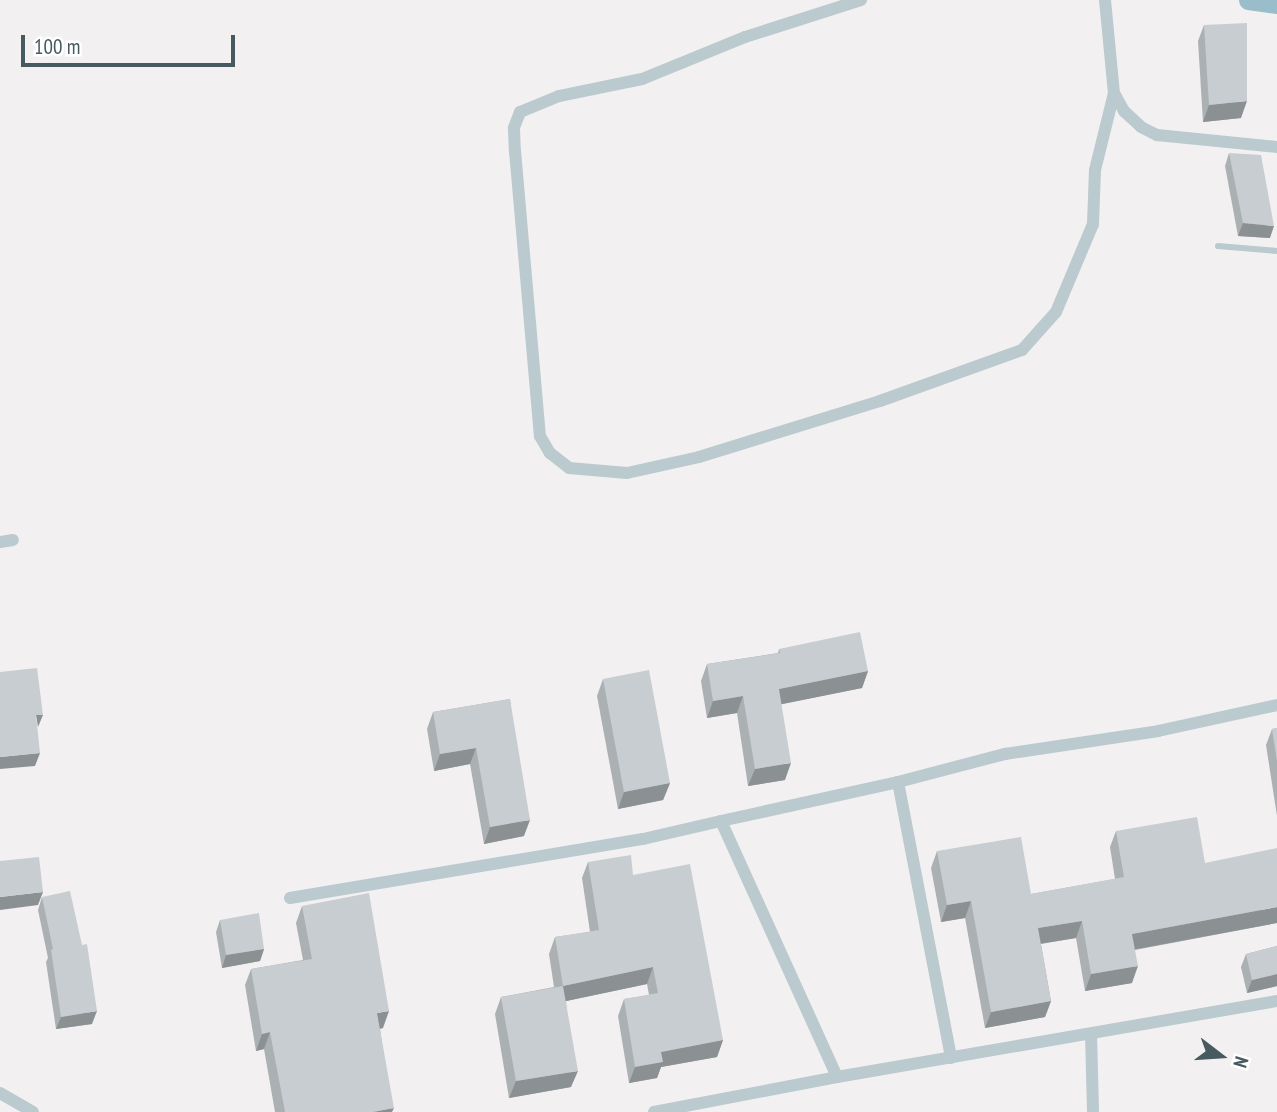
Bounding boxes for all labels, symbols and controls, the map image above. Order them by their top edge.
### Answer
scale bar [24,21,238,65]
text: 100 m [34,33,80,60]
north arrow [1186,1021,1256,1091]
text: N [1228,1054,1254,1071]

